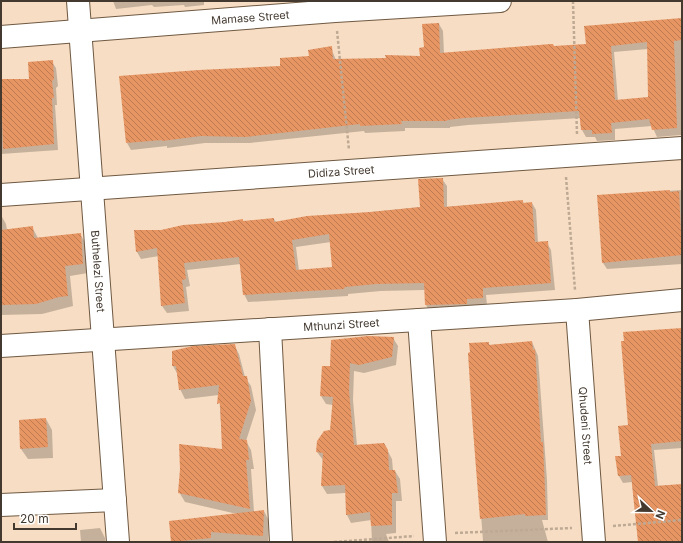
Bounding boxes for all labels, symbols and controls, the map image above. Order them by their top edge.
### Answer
street label: Mamase Street [211,8,290,28]
street label: Didiza Street [308,162,375,181]
street label: Buthelezi Street [88,230,108,313]
street label: Mthunzi Street [303,315,380,334]
street label: Qhudeni Street [576,386,595,465]
north arrow [631,491,671,531]
scale bar [14,505,76,531]
text: N [652,508,668,521]
text: 20 m [20,511,49,526]

